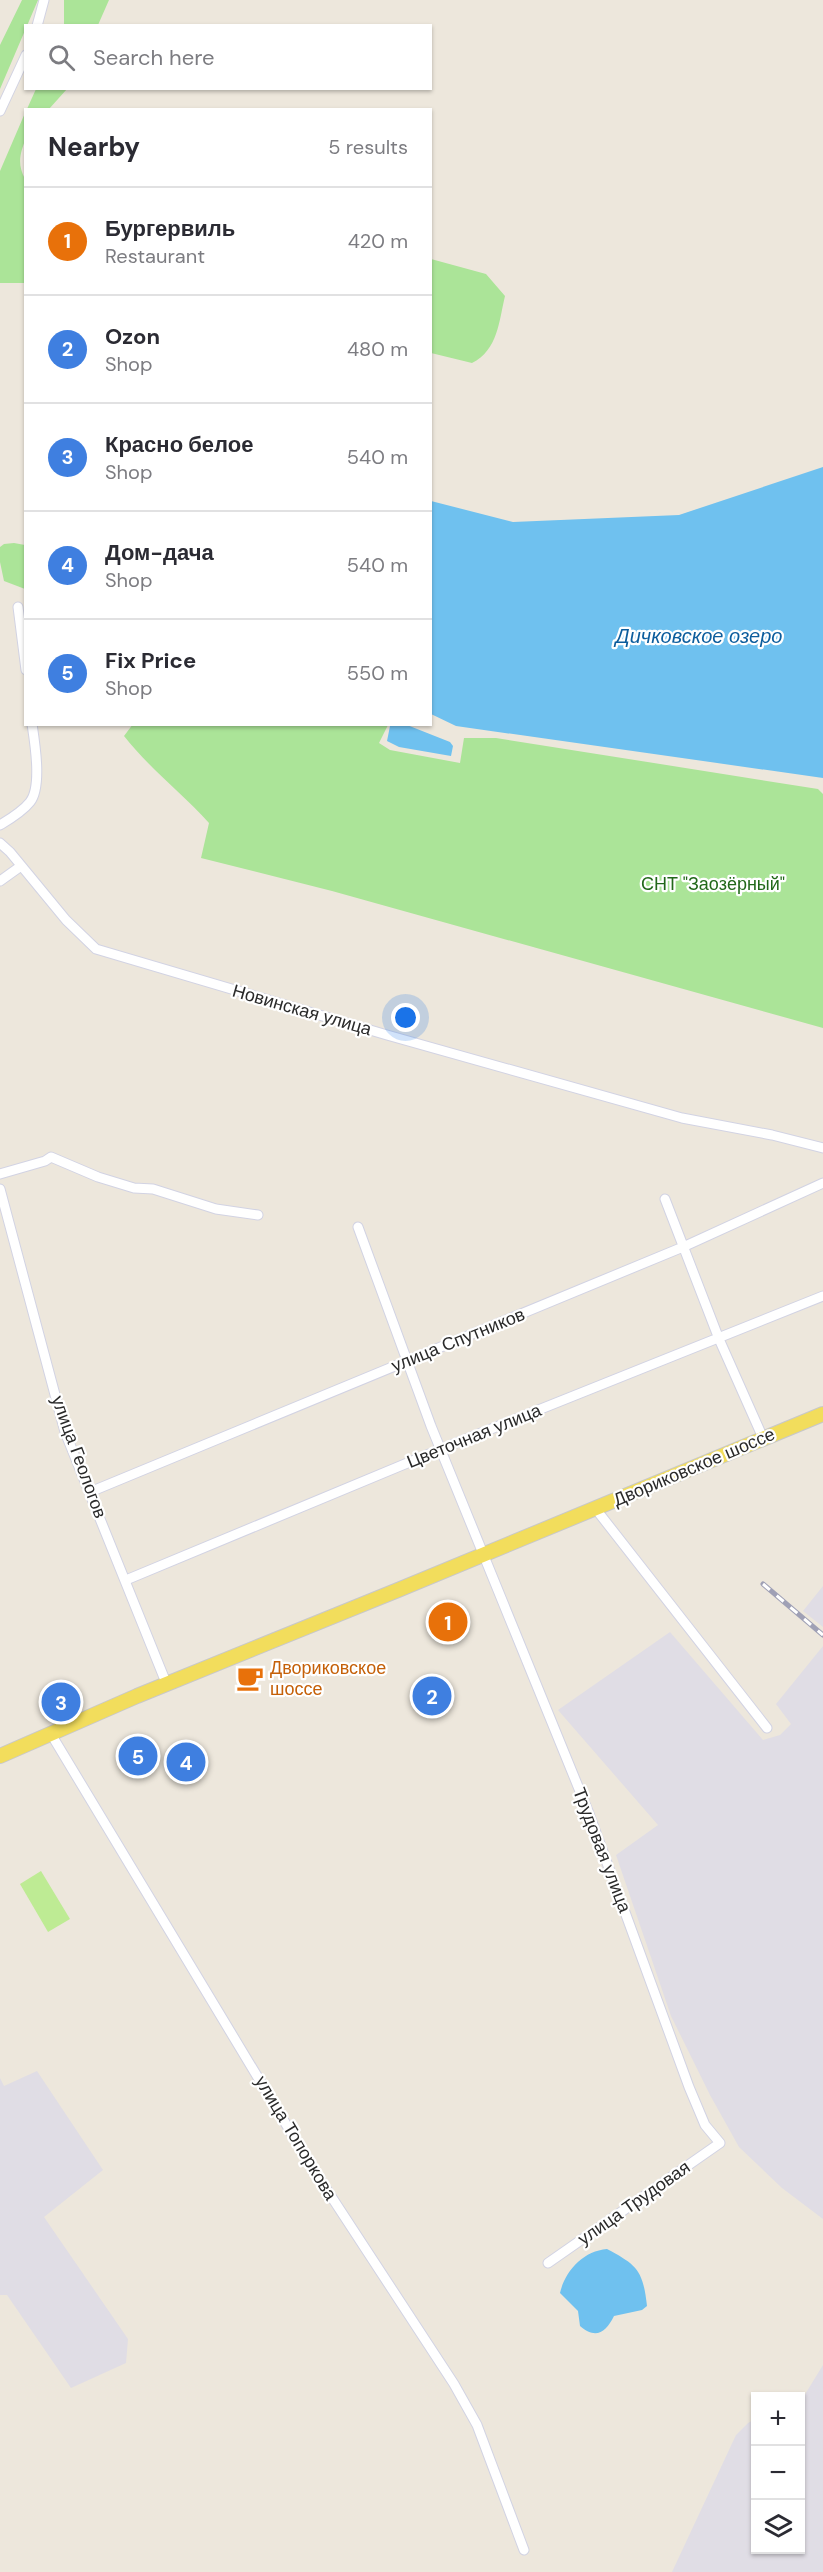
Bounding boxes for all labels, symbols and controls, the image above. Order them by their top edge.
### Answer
search box [24,24,432,90]
icon: search [45,41,78,74]
text: Search here [93,43,214,72]
text: Nearby [48,130,140,164]
text: 5 results [328,134,408,160]
text: Бургервиль [105,214,235,243]
text: 1 [64,228,71,254]
text: 420 m [348,228,408,254]
text: Restaurant [105,243,205,269]
text: Ozon [105,322,160,351]
text: 2 [62,336,73,362]
text: 480 m [347,336,408,362]
text: Shop [105,351,152,377]
text: Красно белое [105,430,253,459]
text: 3 [61,444,74,470]
text: 540 m [347,444,408,470]
text: Shop [105,459,152,485]
text: Дом-дача [105,538,214,567]
text: 4 [61,552,74,578]
text: 540 m [347,552,408,578]
text: Shop [105,567,152,593]
water label: Дичковское озеро [614,623,782,649]
text: Fix Price [105,646,196,675]
text: 5 [61,660,74,686]
text: 550 m [347,660,408,686]
text: Shop [105,675,152,701]
park label: СНТ "Заозёрный" [641,872,785,896]
street label: Новинская улица [230,979,375,1042]
your location [391,1003,420,1032]
street label: улица Спутников [388,1302,528,1378]
street label: улица Геологов [46,1392,112,1522]
street label: Цветочная улица [403,1398,546,1474]
street label: Двориковское шоссе [609,1422,779,1512]
pin: 1 [428,1600,468,1644]
place label: Двориковское шоссе [270,1656,386,1701]
cafe icon: Двориковское шоссе [235,1663,265,1693]
pin: 2 [412,1674,452,1718]
pin: 3 [42,1680,80,1724]
pin: 5 [118,1734,158,1778]
pin: 4 [166,1740,206,1784]
street label: Трудовая улица [567,1784,637,1917]
street label: улица Топоркова [249,2071,343,2205]
street label: улица Трудовая [573,2155,695,2251]
map controls [751,2392,805,2554]
button: + [751,2392,805,2446]
button: − [751,2446,805,2500]
button: layers [751,2500,805,2554]

